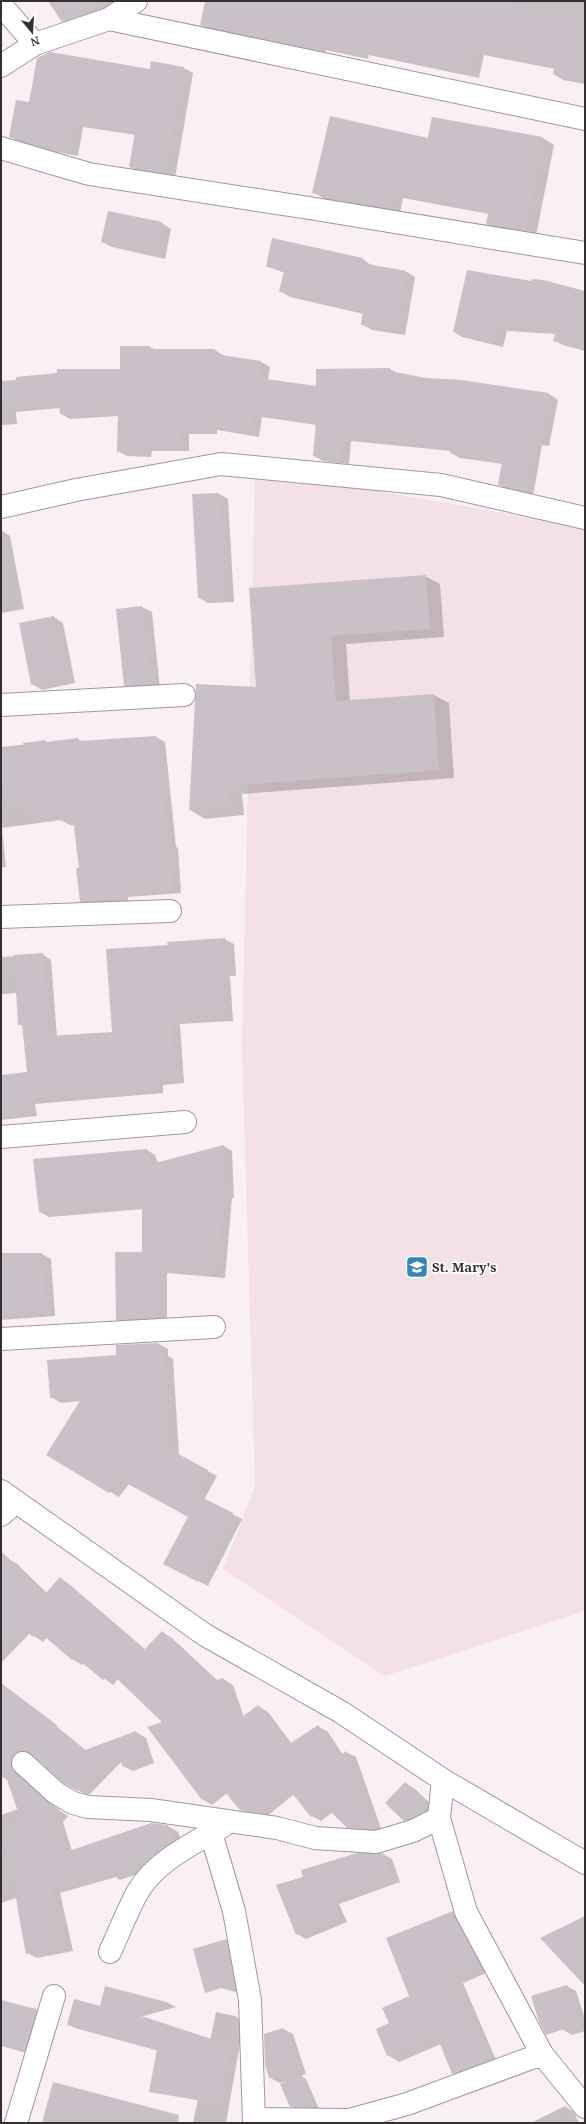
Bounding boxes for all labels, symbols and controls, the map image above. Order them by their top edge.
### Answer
north arrow [12,12,52,52]
text: N [28,34,42,51]
school or university icon: St. Mary's [404,1254,430,1280]
place label: St. Mary's [432,1258,497,1276]

